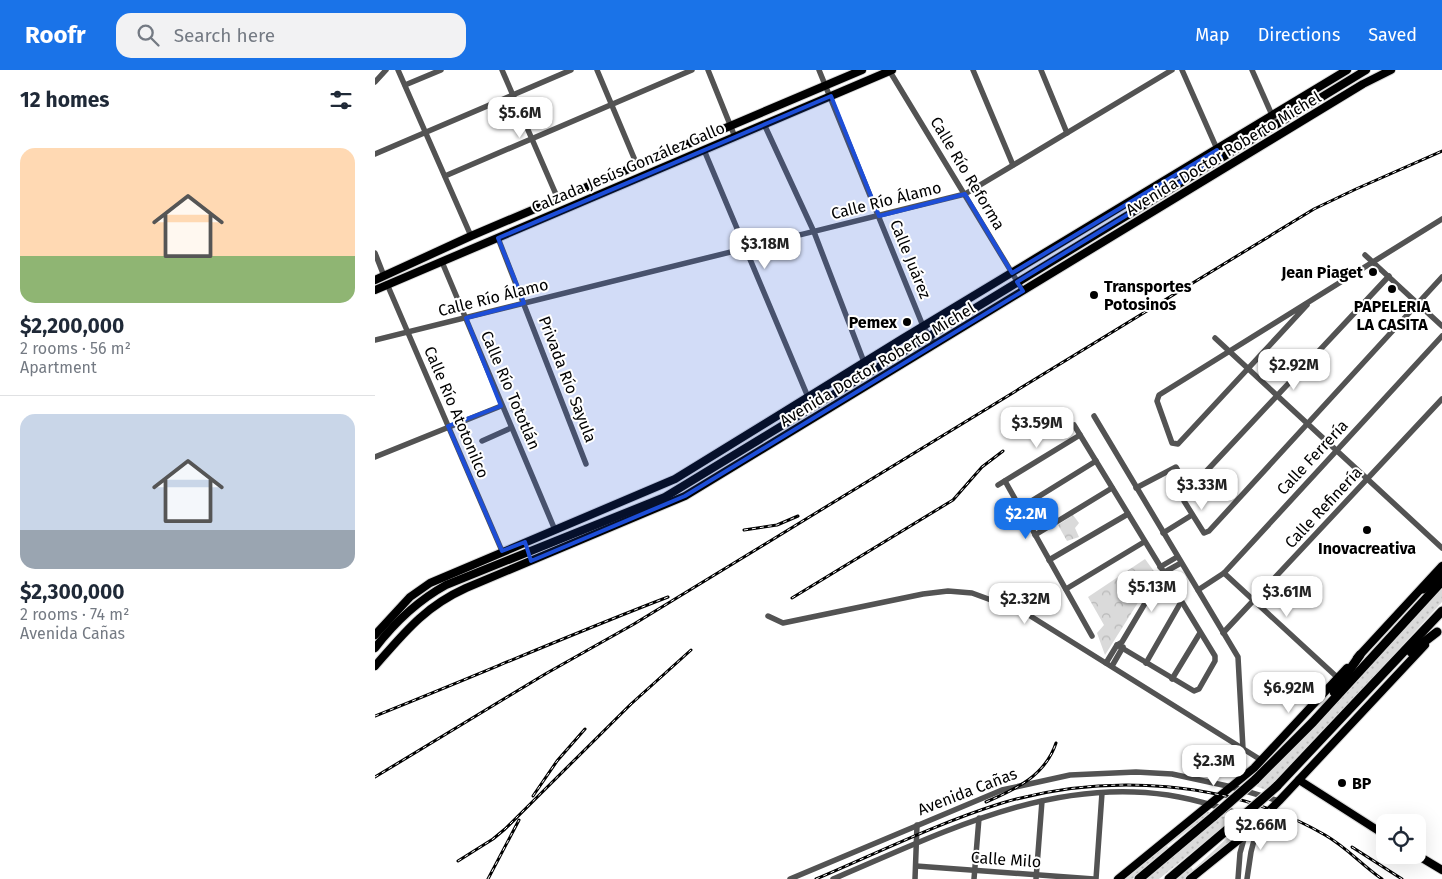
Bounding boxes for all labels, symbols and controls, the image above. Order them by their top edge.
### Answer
search box [116,13,466,58]
text: Roofr [25,21,86,49]
icon: search [134,21,162,49]
text: Search here [174,24,275,47]
text: Map [1195,24,1230,46]
text: Directions [1258,24,1340,46]
text: Saved [1368,24,1417,46]
icon: filters [327,86,355,114]
text: 12 homes [20,87,109,113]
street label: Avenida Doctor Roberto Michel [1122,87,1325,219]
pin: $5.6M [485,97,555,139]
text: $5.6M [499,103,541,122]
street label: Calle Río Reforma [926,113,1009,233]
street label: Calzada Jesús González Gallo [529,118,728,217]
street label: Calle Río Álamo [829,177,943,223]
icon: home [143,181,233,271]
street label: Calle Juárez [886,217,935,302]
pin: $3.18M [724,228,806,270]
text: $3.18M [741,234,789,253]
place label: Jean Piaget [1280,263,1364,282]
marker: Jean Piaget [1367,266,1379,278]
street label: Calle Río Álamo [436,274,550,320]
place label: Transportes Potosinos [1104,277,1192,314]
marker: PAPELERIA LA CASITA [1386,283,1398,295]
marker: Transportes Potosinos [1088,289,1100,301]
place label: PAPELERIA LA CASITA [1354,297,1431,334]
street label: Avenida Doctor Roberto Michel [776,298,979,430]
text: $2,200,000 [20,313,124,339]
street label: Privada Río Sayula [535,313,600,445]
place label: Pemex [849,313,898,332]
marker: Pemex [901,316,913,328]
street label: Calle Río Tototlán [477,328,544,452]
text: 2 rooms · 56 m² [20,339,131,358]
street label: Calle Río Atotonilco [420,343,493,481]
pin: $2.92M [1253,348,1335,391]
text: $2.92M [1269,355,1319,374]
text: Apartment [20,358,97,377]
pin: $3.59M [996,406,1078,449]
text: $3.59M [1012,413,1062,432]
street label: Calle Ferrería [1273,416,1352,499]
icon: home [143,446,233,536]
street label: Calle Refinería [1281,463,1366,552]
pin: $3.33M [1161,468,1243,511]
text: $3.33M [1177,475,1227,494]
pin: $2.2M [991,498,1061,540]
text: $2.2M [1005,504,1047,523]
marker: Inovacreativa [1361,524,1373,536]
place label: Inovacreativa [1318,539,1416,558]
pin: $5.13M [1111,570,1193,613]
pin: $3.61M [1246,576,1328,618]
text: $5.13M [1128,577,1176,596]
text: $2,300,000 [20,579,125,605]
pin: $2.32M [984,582,1066,625]
text: $3.61M [1263,582,1311,601]
text: $2.32M [1000,589,1050,608]
text: 2 rooms · 74 m² [20,605,129,624]
text: Avenida Cañas [20,624,125,643]
pin: $6.92M [1248,672,1330,714]
text: $6.92M [1264,678,1314,697]
pin: $2.3M [1179,744,1249,787]
text: $2.3M [1193,751,1235,770]
street label: Avenida Cañas [915,764,1020,819]
place label: BP [1352,774,1372,793]
marker: BP [1336,777,1348,789]
pin: $2.66M [1220,808,1302,851]
map controls [1376,814,1426,864]
button: locate [1376,814,1426,864]
text: $2.66M [1235,815,1287,834]
street label: Calle Milo [970,848,1042,871]

